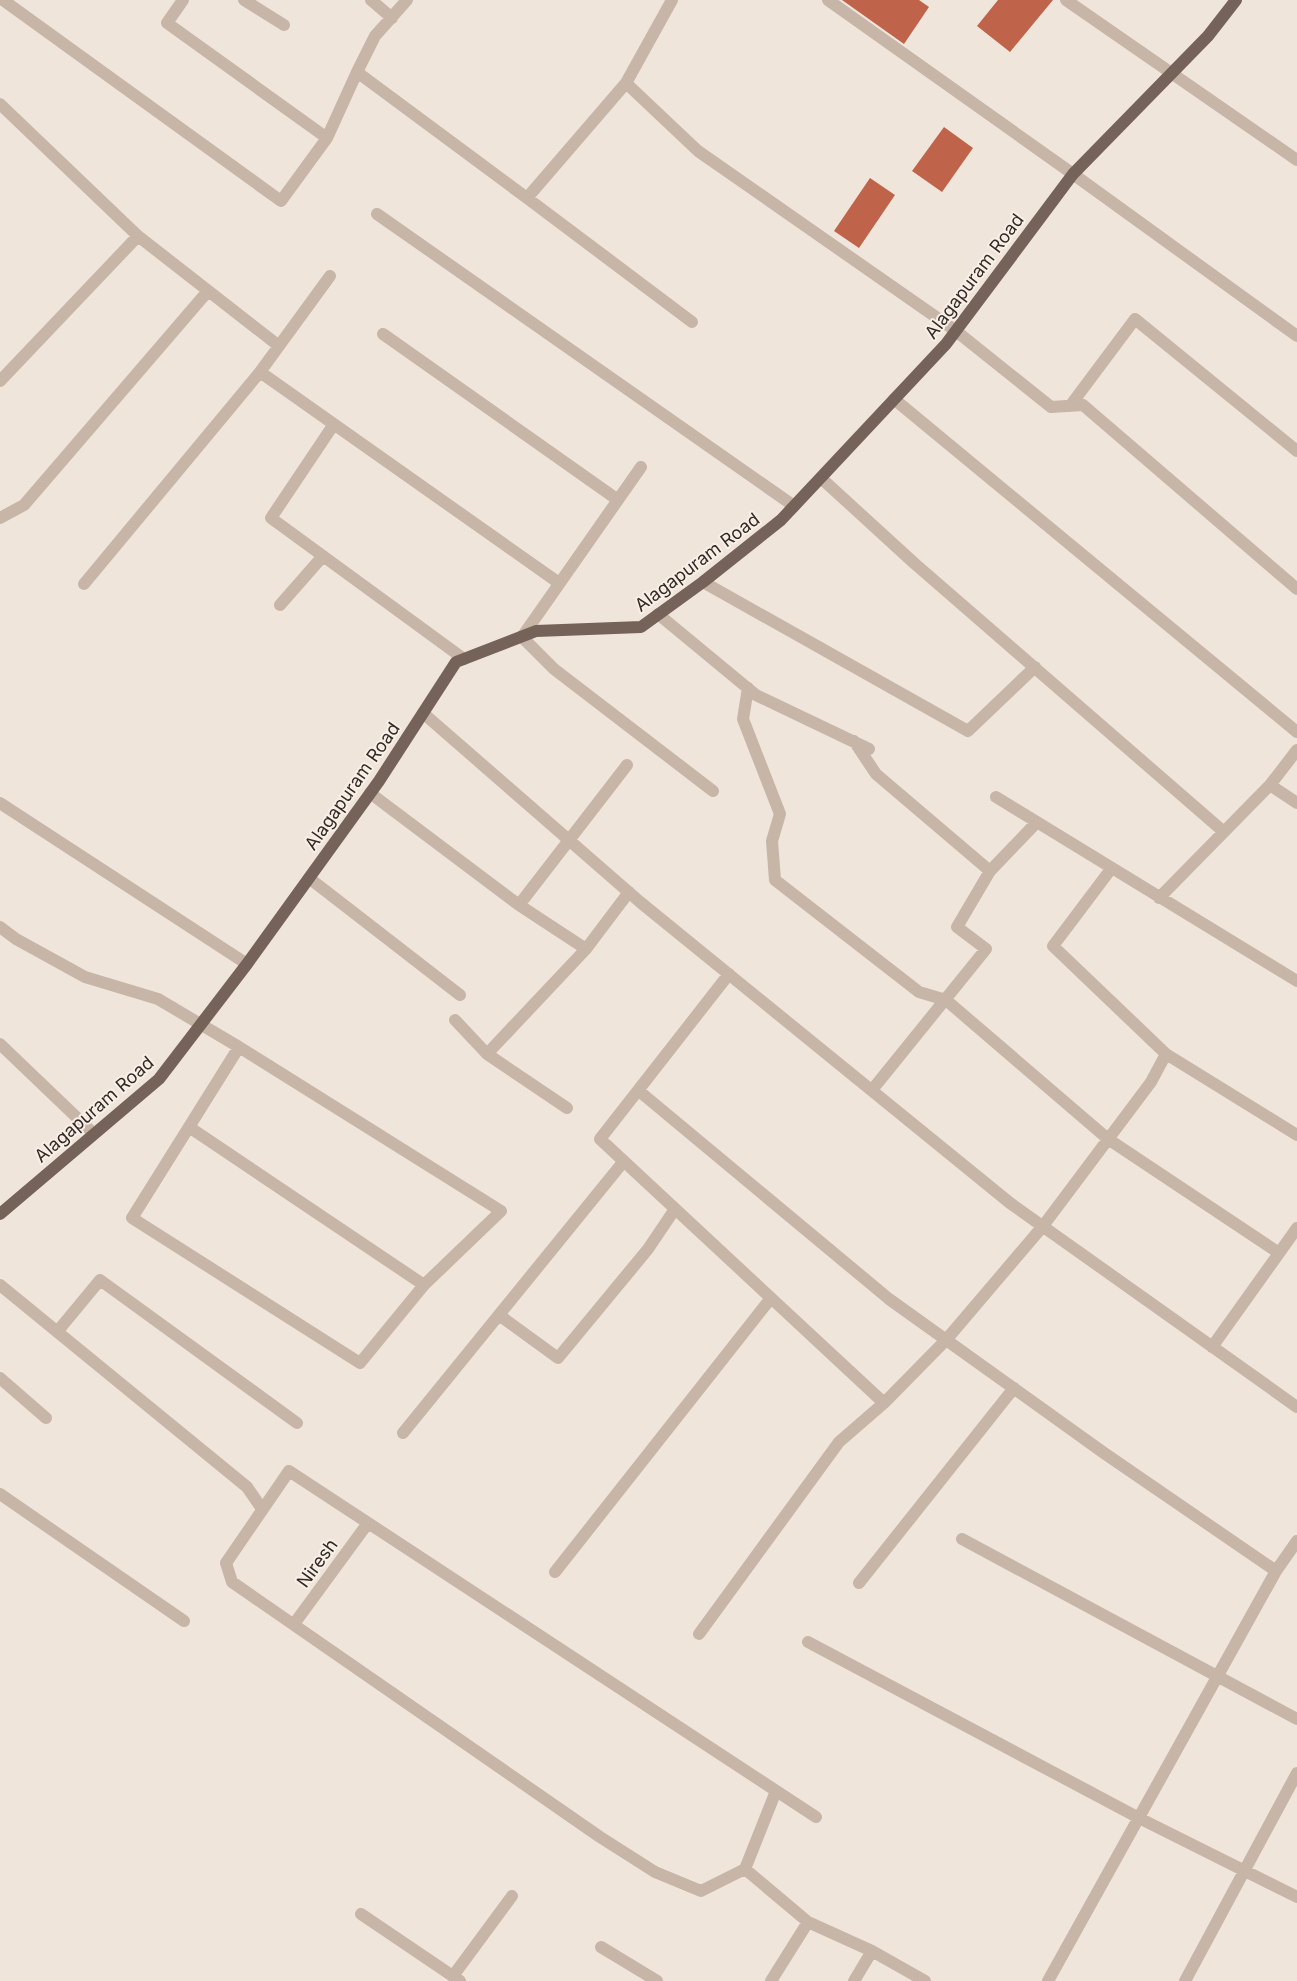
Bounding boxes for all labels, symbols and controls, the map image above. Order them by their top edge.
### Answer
street label: Alagapuram Road [920,209,1028,343]
street label: Alagapuram Road [630,508,764,616]
street label: Alagapuram Road [300,718,404,854]
street label: Alagapuram Road [30,1052,158,1166]
street label: Niresh [292,1535,342,1591]

